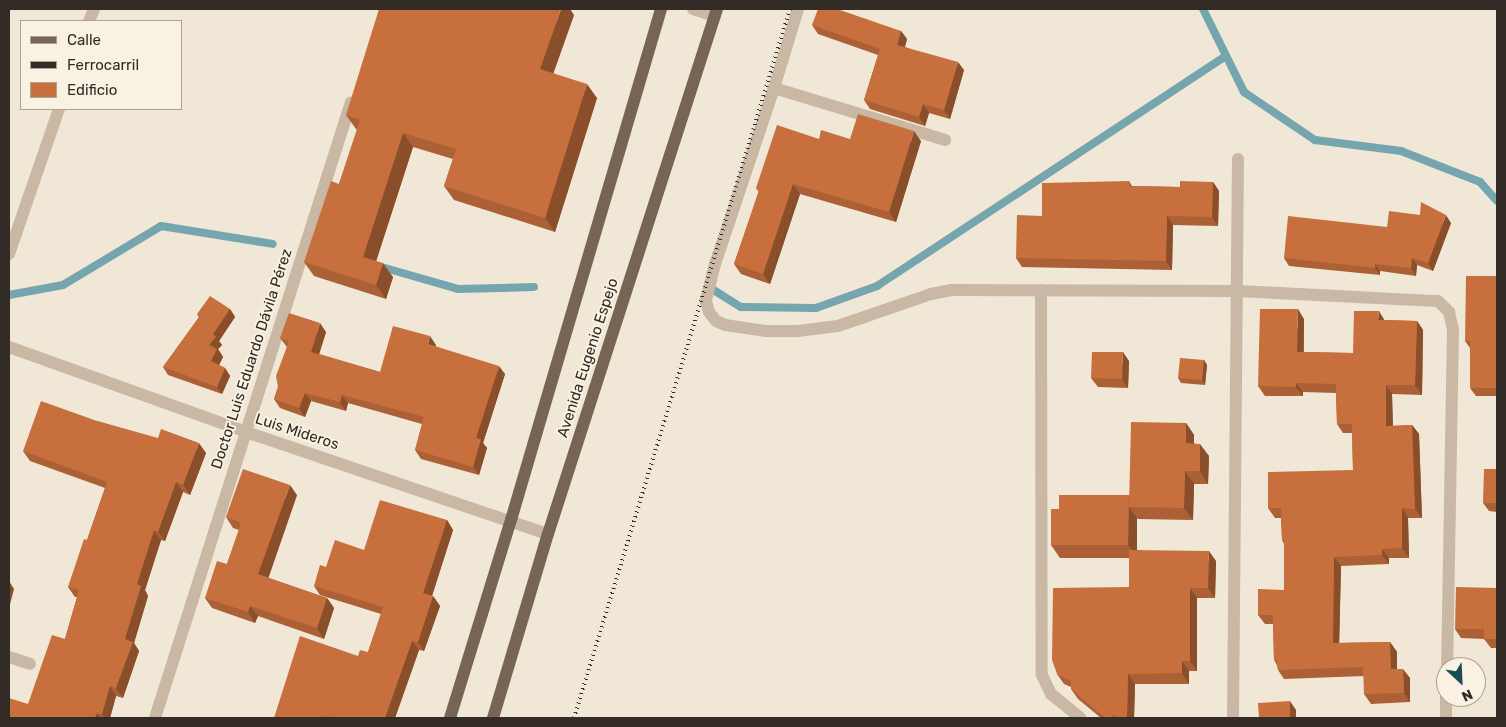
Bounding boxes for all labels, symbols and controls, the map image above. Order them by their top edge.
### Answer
legend [20,20,182,110]
text: Calle [67,31,101,49]
text: Ferrocarril [67,56,139,74]
text: Edificio [67,81,117,99]
street label: Doctor Luis Eduardo Dávila Pérez [208,246,296,472]
street label: Avenida Eugenio Espejo [554,276,622,440]
street label: Luis Mideros [253,410,341,454]
north arrow [1436,657,1486,707]
text: N [1459,685,1475,705]

